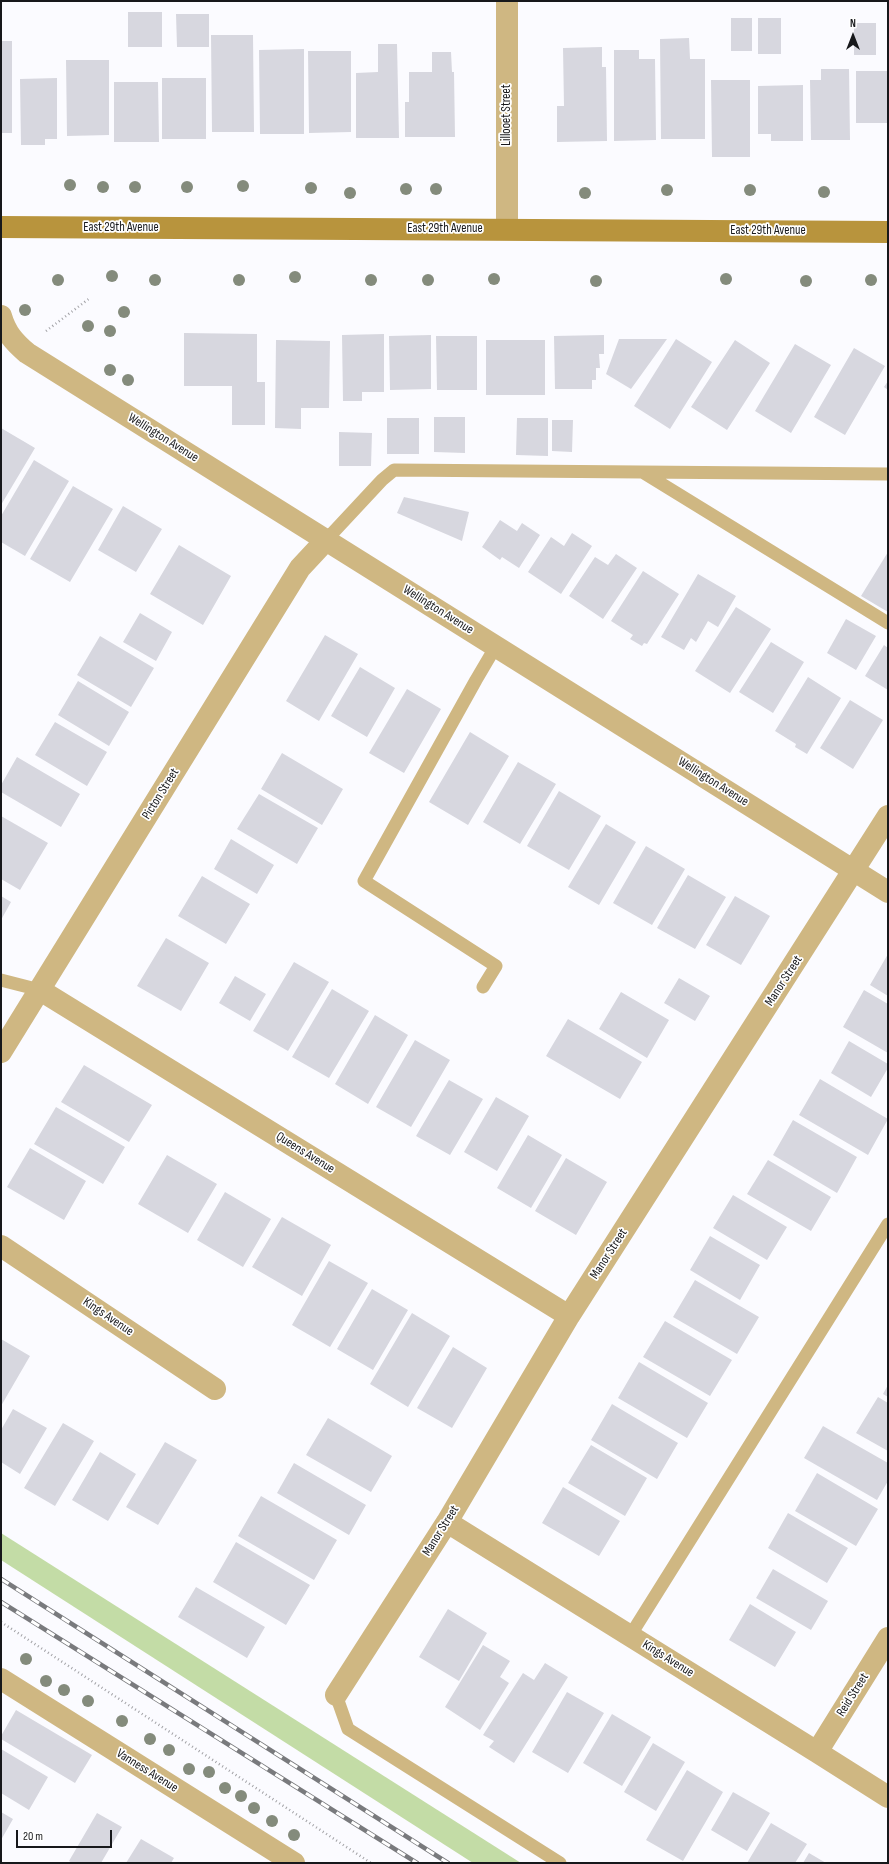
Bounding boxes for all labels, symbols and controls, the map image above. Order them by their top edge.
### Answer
north arrow [833,16,873,56]
text: N [850,17,856,30]
street label: Lillooet Street [499,84,515,146]
street label: East 29th Avenue [83,220,159,236]
street label: East 29th Avenue [407,221,483,237]
street label: East 29th Avenue [730,223,806,239]
street label: Wellington Avenue [125,410,201,466]
street label: Wellington Avenue [400,582,476,638]
street label: Wellington Avenue [675,754,751,810]
street label: Picton Street [139,766,183,822]
street label: Manor Street [762,953,806,1009]
street label: Queens Avenue [273,1129,337,1177]
street label: Manor Street [587,1226,631,1282]
street label: Kings Avenue [80,1294,136,1340]
street label: Manor Street [419,1503,463,1559]
street label: Kings Avenue [639,1637,697,1681]
street label: Reid Street [834,1670,872,1720]
street label: Vanness Avenue [113,1746,181,1796]
scale bar [18,1822,114,1848]
text: 20 m [23,1829,43,1844]

